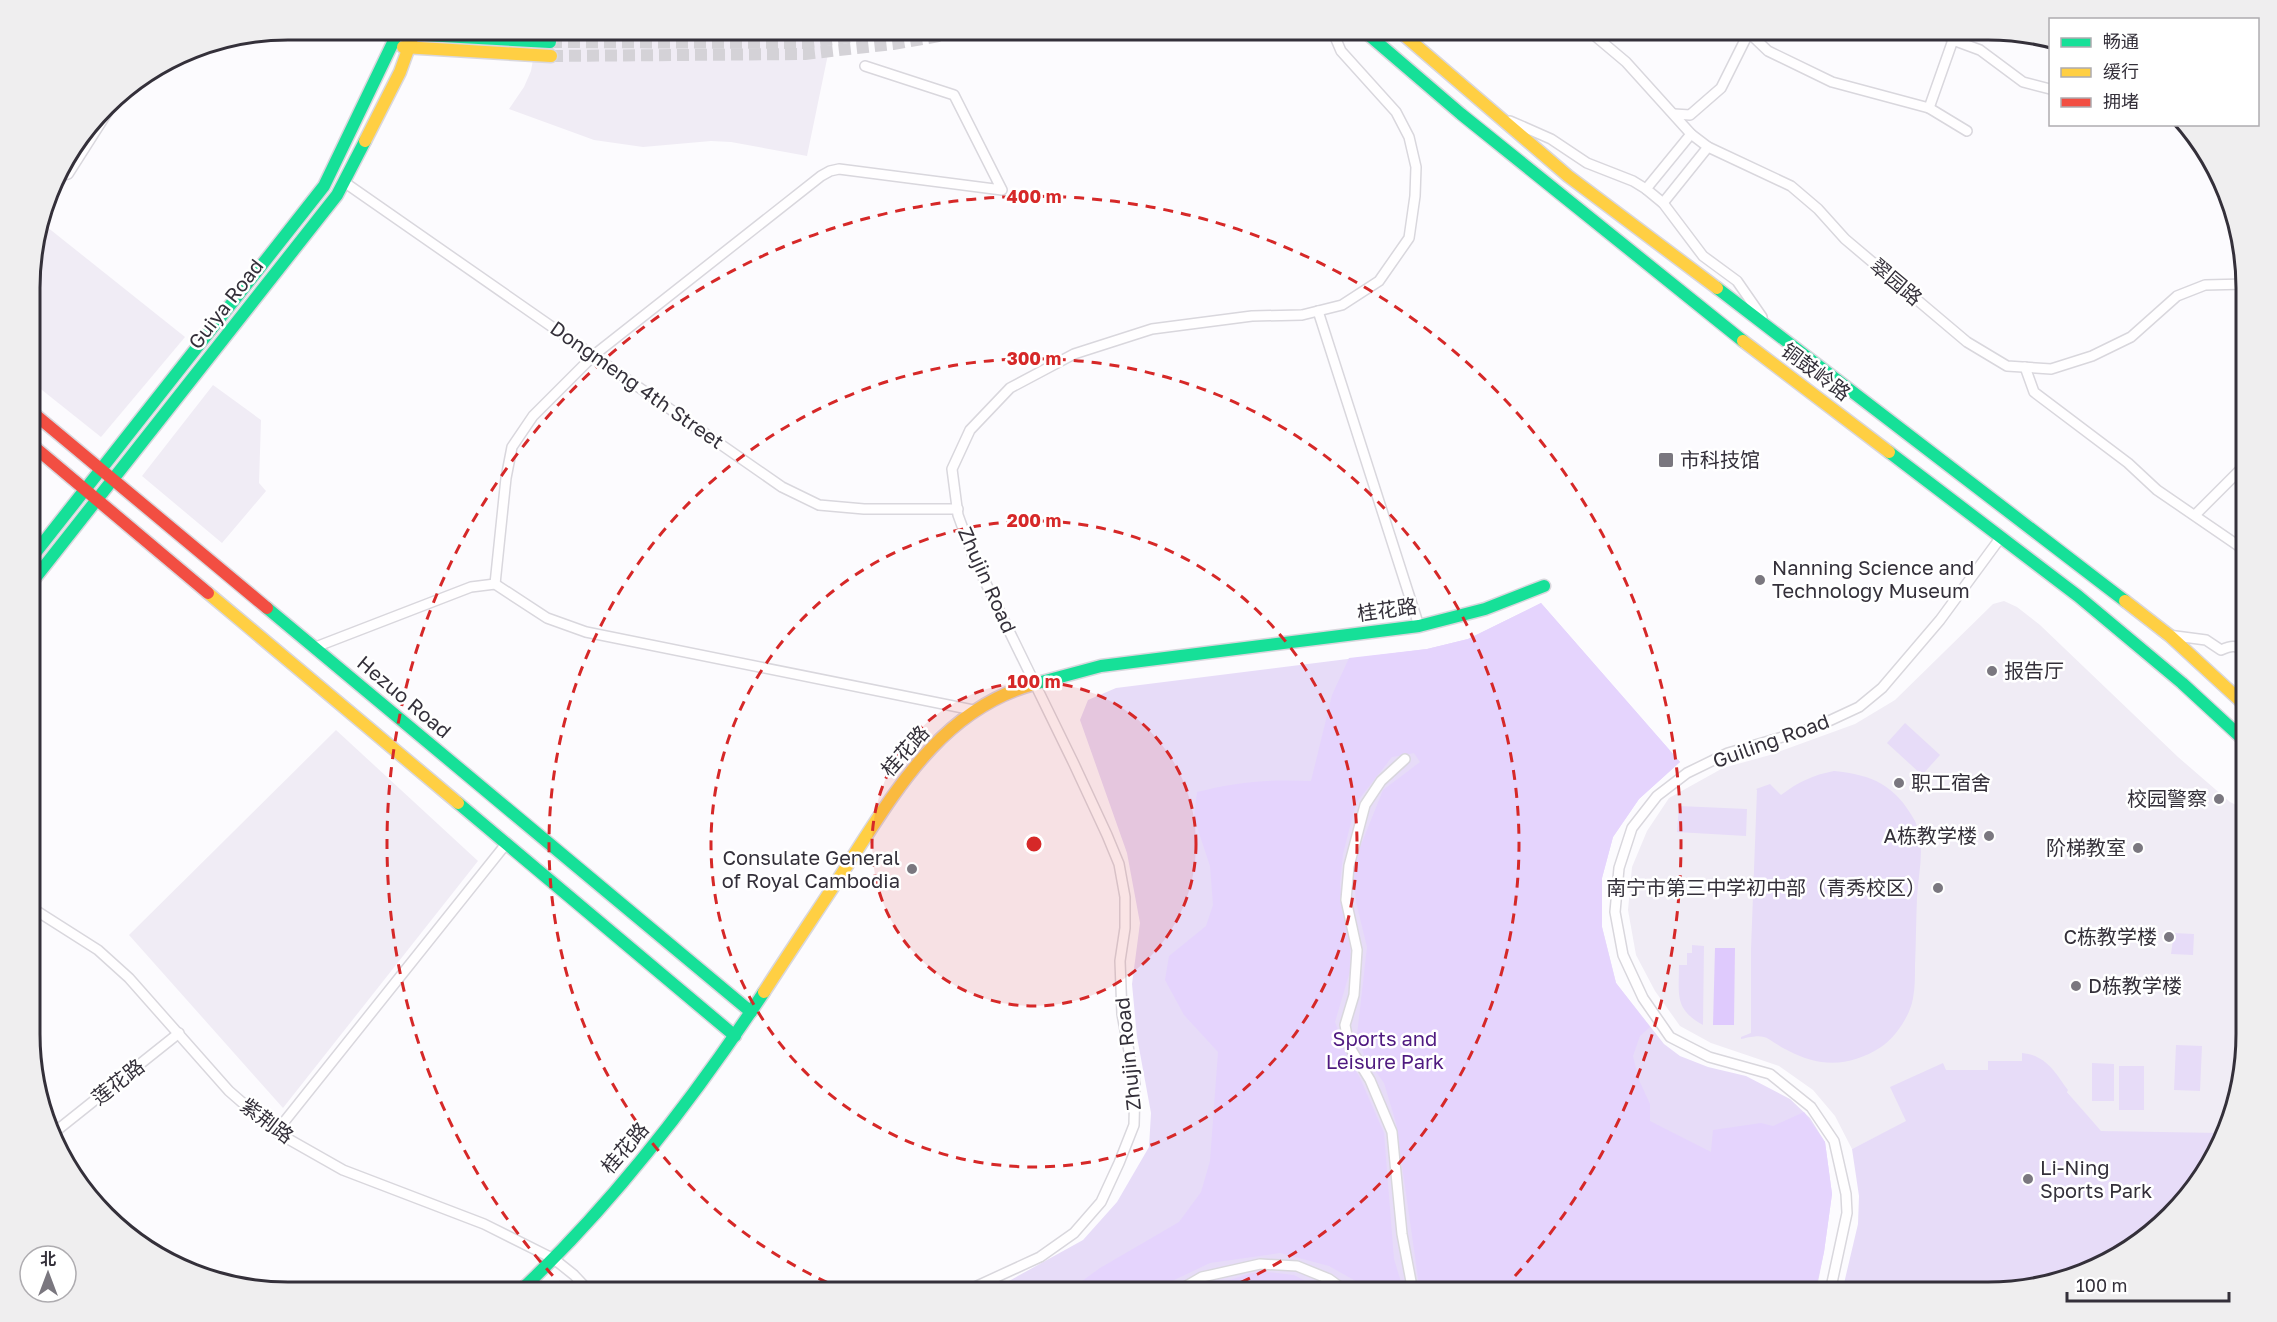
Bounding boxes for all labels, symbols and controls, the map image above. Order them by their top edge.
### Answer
legend [2049,18,2259,126]
text: 畅通 [2103,30,2139,52]
text: 缓行 [2103,60,2139,82]
text: 拥堵 [2103,90,2139,112]
text: 400 m [1007,185,1061,207]
street label: 翠园路 [1866,253,1927,310]
street label: Guiya Road [183,254,268,353]
street label: Dongmeng 4th Street [546,315,729,453]
street label: 铜鼓岭路 [1777,338,1856,405]
text: 300 m [1007,347,1061,369]
place label: 市科技馆 [1680,447,1760,471]
marker: 市科技馆 [1657,451,1675,469]
text: 200 m [1007,509,1061,531]
street label: Zhujin Road [954,523,1022,636]
place label: Nanning Science and Technology Museum [1772,555,1974,602]
marker: Nanning Science and Technology Museum [1753,573,1767,587]
street label: 桂花路 [1355,593,1418,625]
street label: Hezuo Road [353,650,456,742]
place label: 报告厅 [2004,658,2064,682]
marker: 报告厅 [1985,664,1999,678]
text: 100 m [1008,670,1060,692]
street label: Guiling Road [1709,708,1832,772]
street label: 桂花路 [875,720,933,781]
place label: 职工宿舍 [1911,770,1991,794]
marker: 职工宿舍 [1892,776,1906,790]
place label: 校园警察 [2127,786,2207,810]
marker: 校园警察 [2212,792,2226,806]
place label: A栋教学楼 [1884,823,1977,847]
marker: A栋教学楼 [1982,829,1996,843]
centre of rings [1024,834,1044,854]
place label: 阶梯教室 [2046,835,2126,859]
marker: 阶梯教室 [2131,841,2145,855]
place label: Consulate General of Royal Cambodia [722,845,900,892]
marker: Consulate General of Royal Cambodia [905,862,919,876]
place label: 南宁市第三中学初中部（青秀校区） [1606,875,1926,899]
marker: 南宁市第三中学初中部（青秀校区） [1931,881,1945,895]
place label: C栋教学楼 [2063,924,2157,948]
marker: C栋教学楼 [2162,930,2176,944]
place label: D栋教学楼 [2088,973,2182,997]
marker: D栋教学楼 [2069,979,2083,993]
street label: Zhujin Road [1109,996,1145,1112]
park label: Sports and Leisure Park [1326,1026,1444,1073]
street label: 莲花路 [86,1053,148,1109]
street label: 紫荆路 [236,1093,299,1148]
street label: 桂花路 [596,1117,653,1178]
place label: Li-Ning Sports Park [2040,1155,2152,1202]
marker: Li-Ning Sports Park [2021,1172,2035,1186]
north arrow [18,1244,78,1304]
text: 北 [40,1249,56,1269]
scale bar [2067,1265,2229,1303]
text: 100 m [2076,1274,2127,1296]

